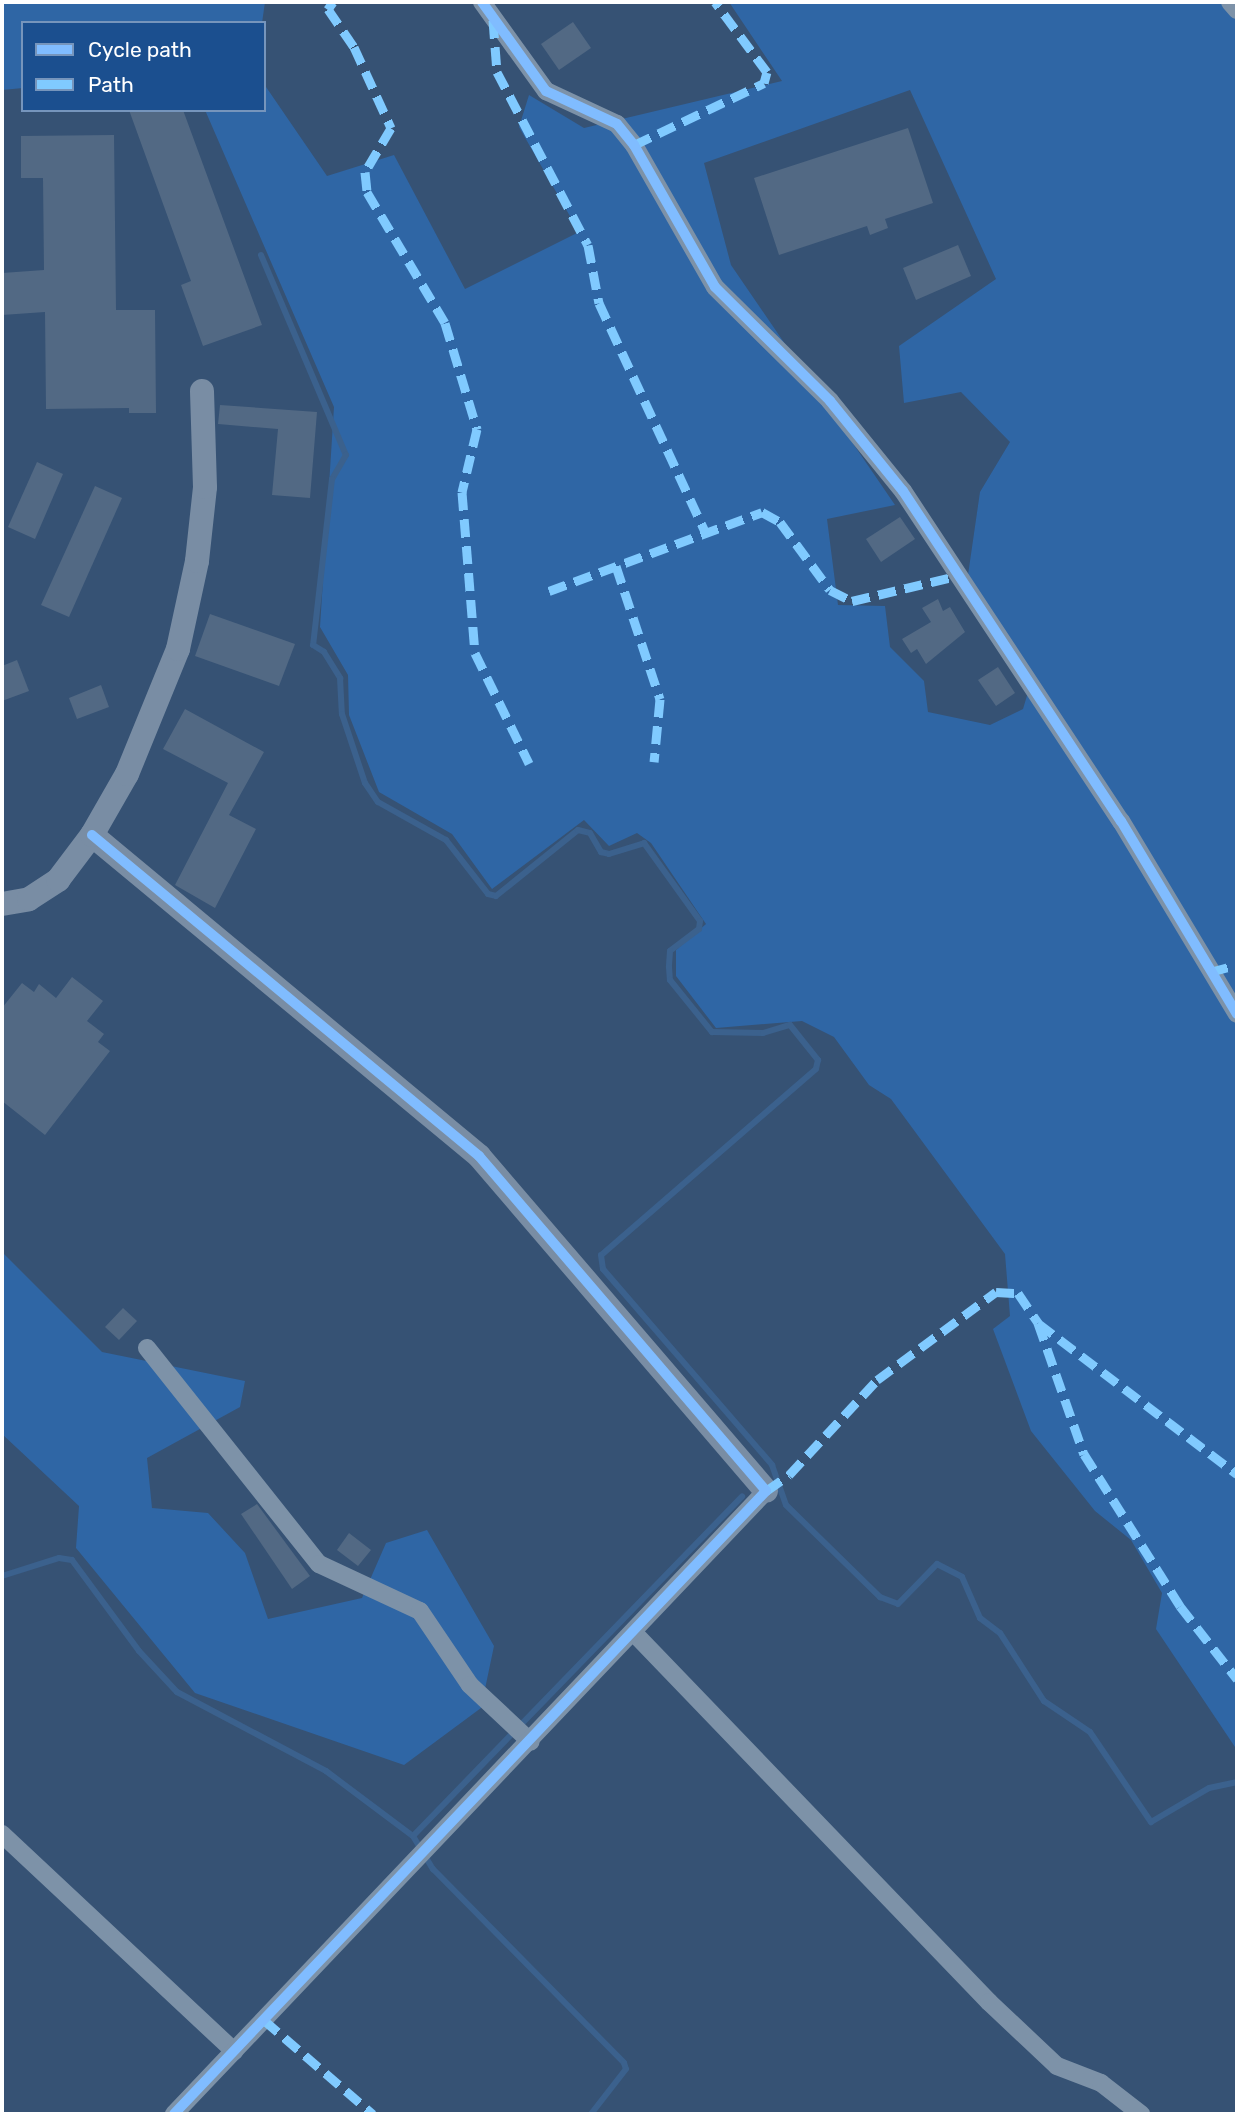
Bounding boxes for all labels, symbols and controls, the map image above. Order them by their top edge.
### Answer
legend [21,21,266,112]
text: Cycle path [88,37,192,62]
text: Path [88,72,134,97]

